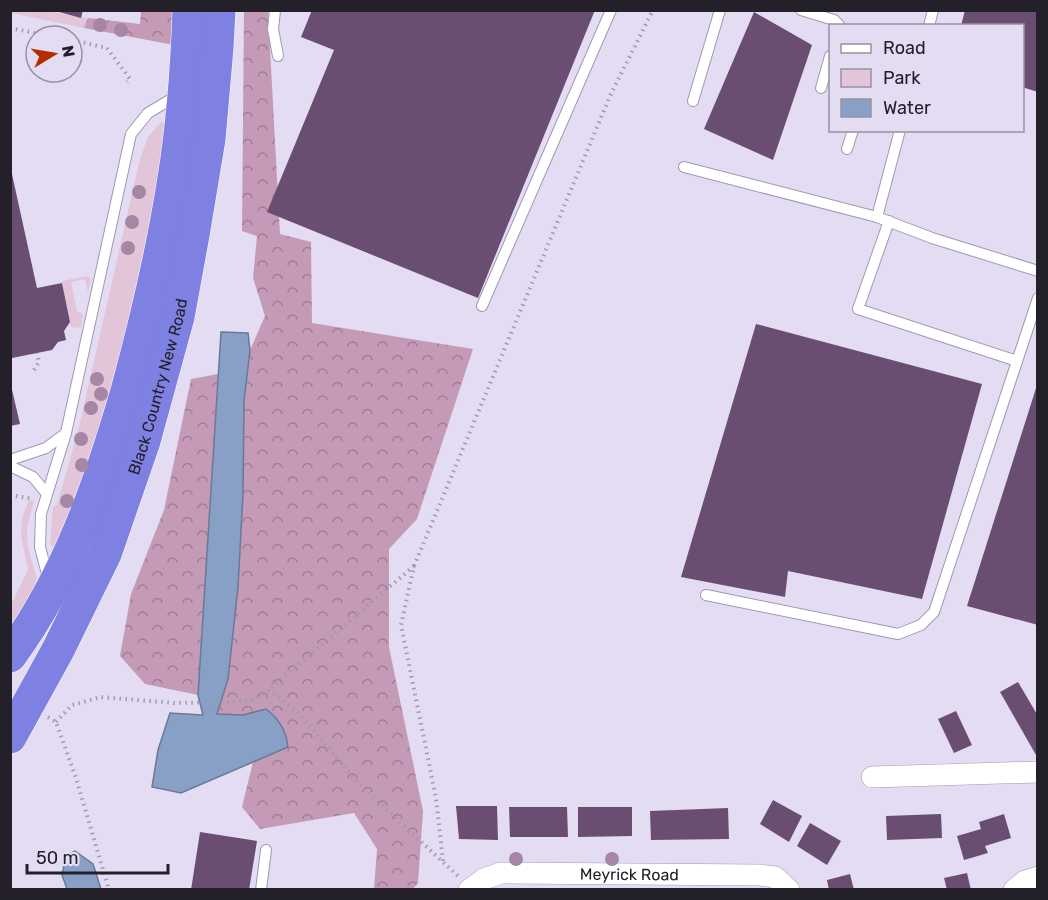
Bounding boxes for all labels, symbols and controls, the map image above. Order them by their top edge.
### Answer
north arrow [24,24,84,84]
legend [829,24,1024,132]
text: Road [883,37,926,59]
text: N [58,44,79,59]
text: Park [883,67,921,89]
text: Water [883,97,931,119]
street label: Black Country New Road [124,297,191,477]
scale bar [27,837,168,875]
text: 50 m [36,847,79,869]
street label: Meyrick Road [580,864,679,884]

